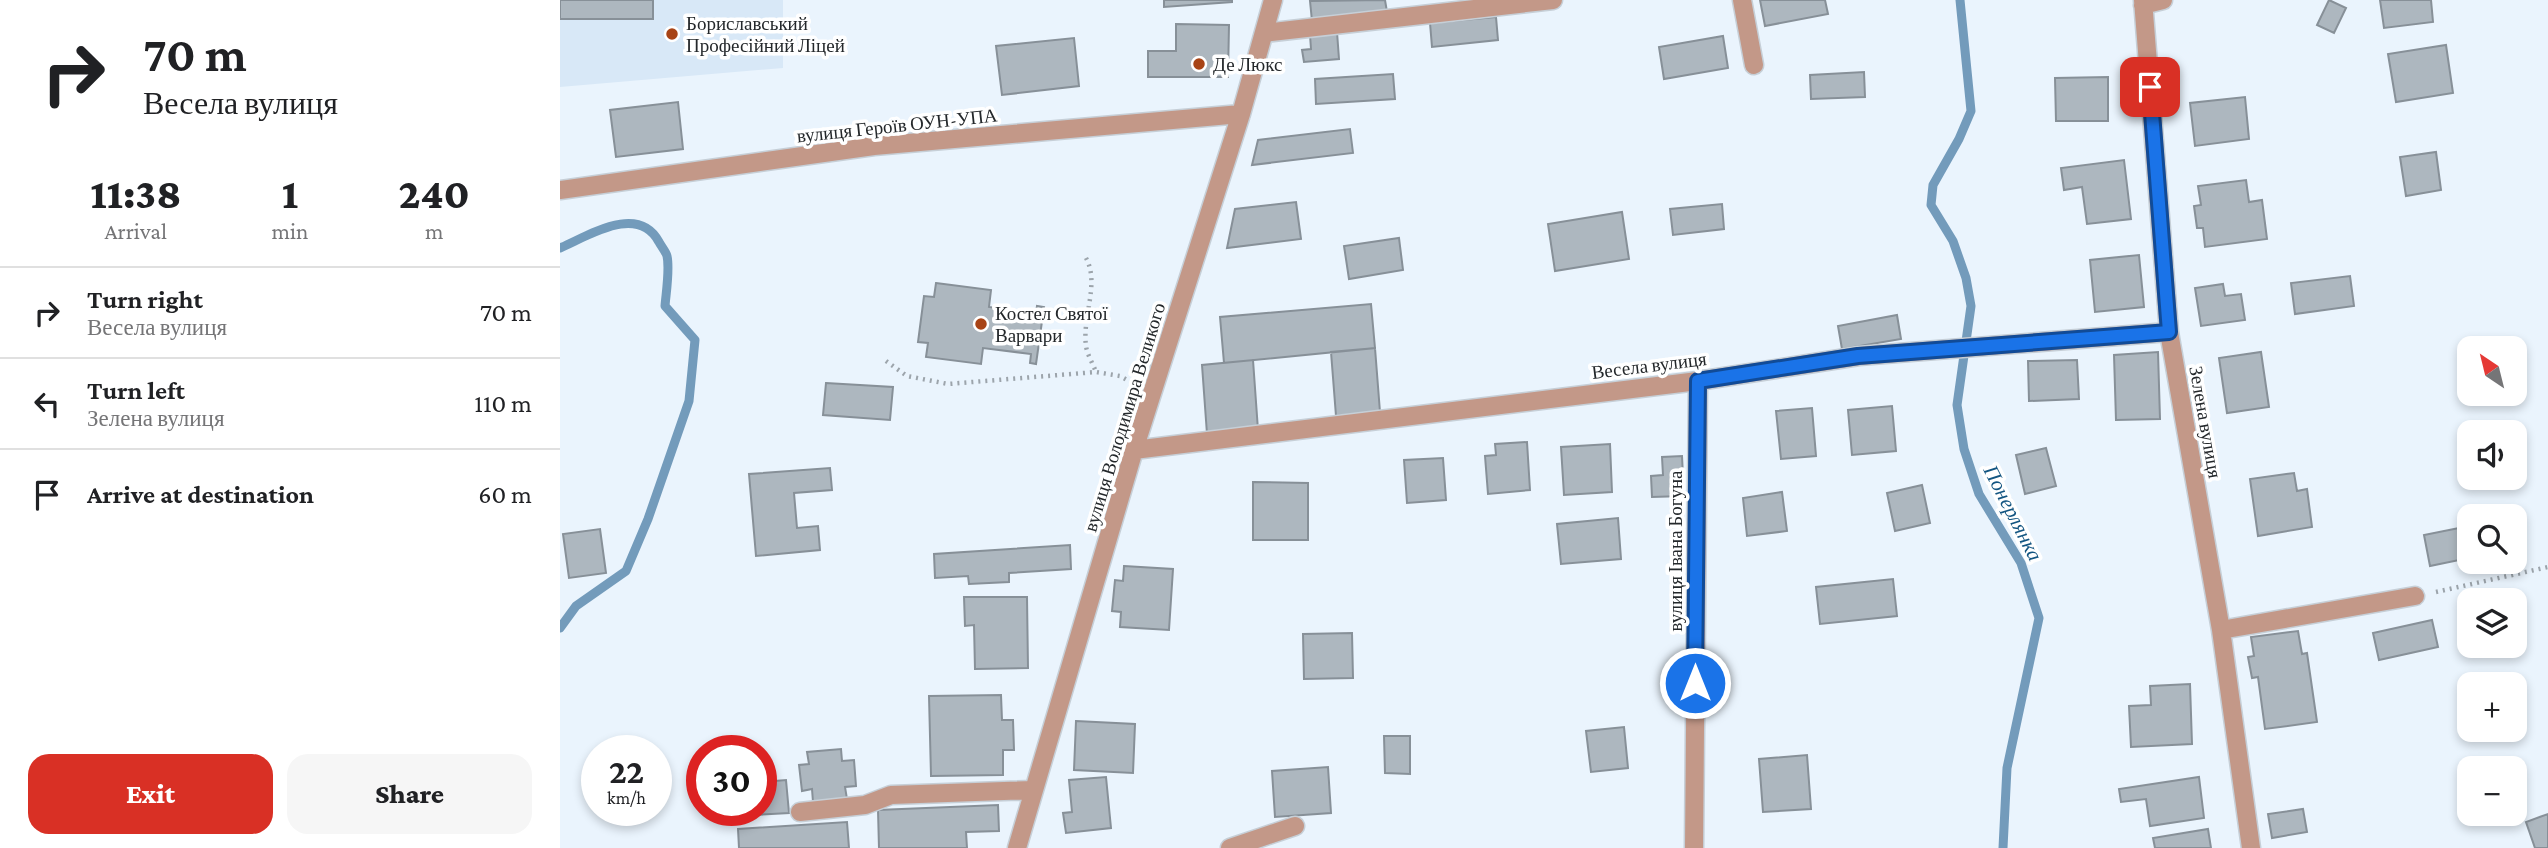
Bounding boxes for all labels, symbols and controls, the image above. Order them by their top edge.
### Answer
place label: Бориславський Професійний Ліцей [686,13,845,56]
marker: Бориславський Професійний Ліцей [664,26,680,42]
text: 70 m [143,27,247,82]
icon: right [28,28,119,119]
place label: Де Люкс [1213,54,1282,75]
marker: Де Люкс [1191,56,1207,72]
pin [2120,57,2180,117]
icon: arrive [2131,68,2169,106]
text: Весела вулиця [143,85,338,121]
street label: вулиця Героїв ОУН-УПА [796,104,999,146]
text: 11:38 [90,170,181,217]
text: 1 [282,170,298,217]
text: 240 [398,170,470,217]
text: Arrival [104,218,167,244]
text: min [271,218,308,244]
text: m [425,218,443,244]
text: Turn right [87,285,203,314]
icon: right [28,294,66,332]
text: 70 m [480,298,532,327]
street label: вулиця Володимира Великого [1080,300,1169,534]
place label: Костел Святої Варвари [995,303,1109,346]
text: Весела вулиця [87,314,227,340]
marker: Костел Святої Варвари [973,316,989,332]
north arrow [2457,336,2527,406]
map controls [2457,336,2527,826]
street label: Весела вулиця [1590,348,1708,383]
street label: Зелена вулиця [2185,364,2226,480]
text: Turn left [87,376,185,405]
icon: left [28,385,66,423]
text: 110 m [474,389,532,418]
text: Зелена вулиця [87,405,224,431]
button: sound [2457,420,2527,490]
water label: Понерлянка [1978,460,2047,565]
street label: вулиця Івана Богуна [1665,470,1686,632]
icon: arrive [28,476,66,514]
text: Arrive at destination [87,480,314,509]
text: 60 m [478,480,532,509]
button: search [2457,504,2527,574]
button: layers [2457,588,2527,658]
position arrow [1658,646,1732,720]
button: + [2457,672,2527,742]
speed limit sign: 30 [686,735,777,826]
text: 22 [609,752,644,791]
button: Exit [28,754,273,834]
button: Share [287,754,532,834]
button: − [2457,756,2527,826]
text: km/h [607,788,646,808]

